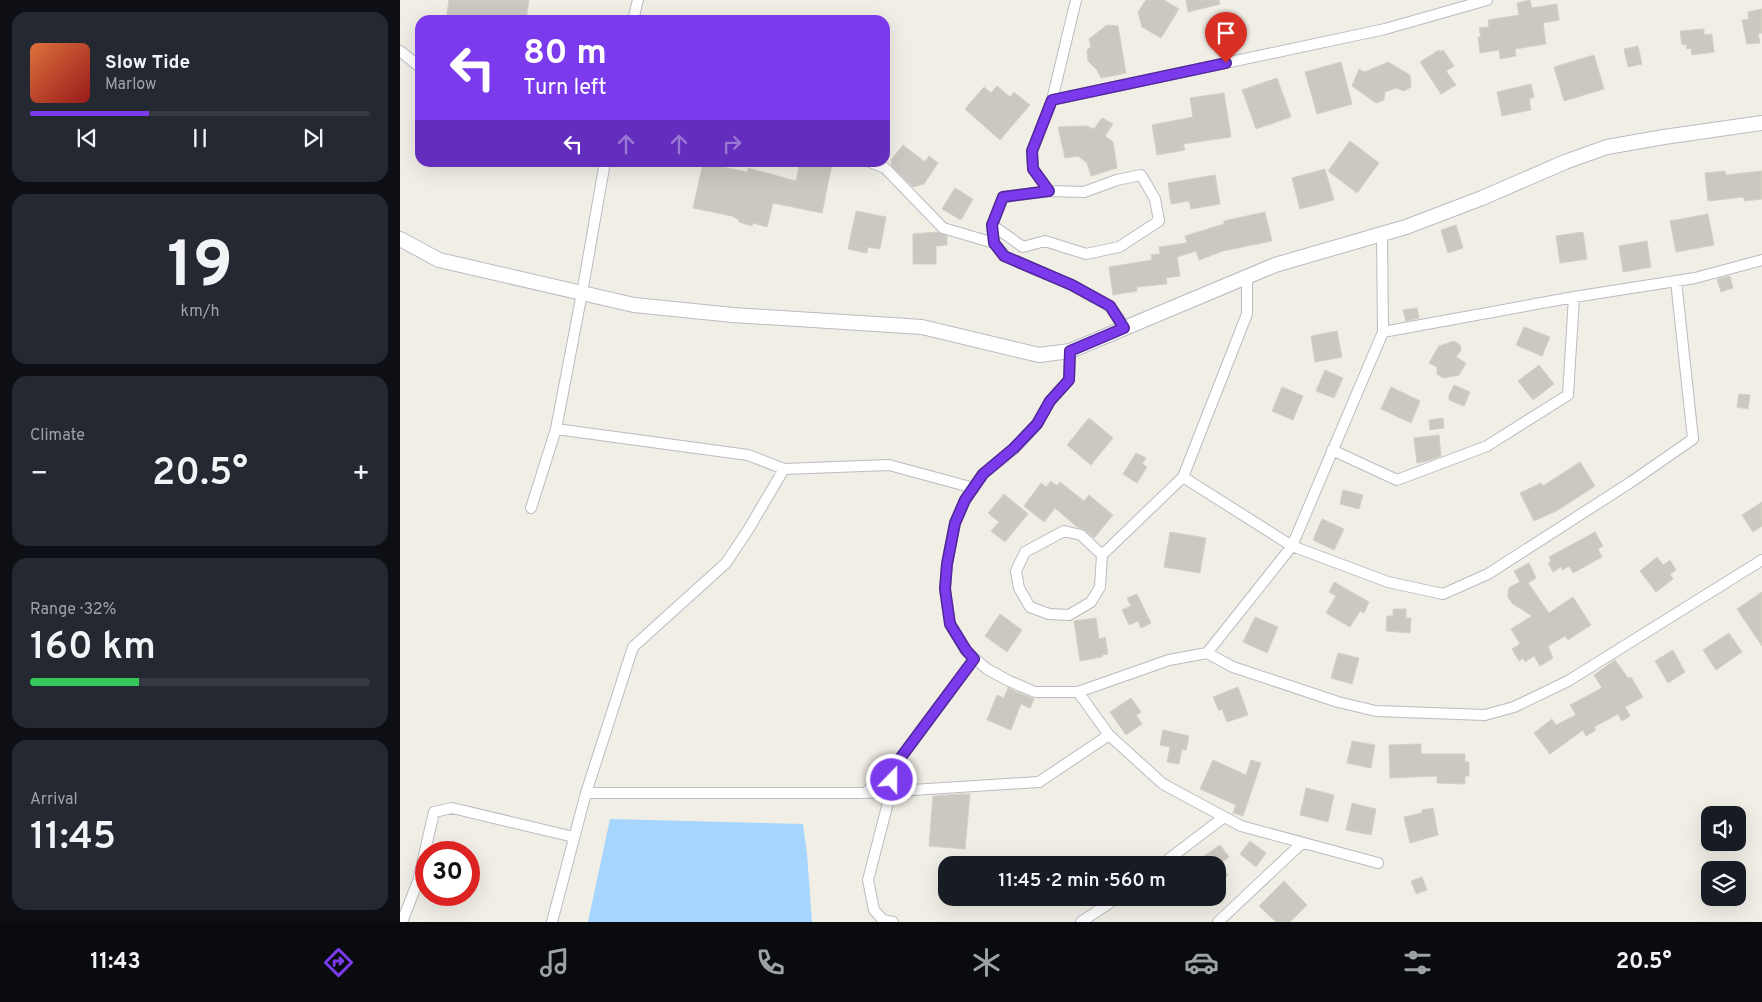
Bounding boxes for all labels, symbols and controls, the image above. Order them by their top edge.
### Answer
pin [1205,12,1247,63]
icon: arrive [1212,19,1240,47]
text: 80 m [523,32,607,76]
icon: left [440,35,505,100]
text: Slow Tide [105,51,190,75]
text: Marlow [105,75,157,95]
text: Turn left [523,75,606,102]
icon: previous [73,124,101,152]
icon: pause [186,124,214,152]
icon: next [299,124,327,152]
icon: left [559,130,587,158]
icon: ahead [612,130,640,158]
icon: ahead [665,130,693,158]
icon: right [718,130,746,158]
text: 19 [167,228,233,310]
text: km/h [181,302,219,322]
text: Climate [30,426,85,446]
text: 20.5° [152,450,248,499]
text: − [30,457,48,493]
text: + [352,457,370,493]
text: Range · 32% [30,600,116,620]
text: 160 km [30,624,156,673]
position arrow [865,753,917,805]
text: Arrival [30,790,78,810]
map controls [1701,806,1746,906]
button: sound [1701,806,1746,851]
text: 11:45 [30,814,116,863]
speed limit sign: 30 [415,841,480,906]
button: layers [1701,861,1746,906]
text: 11:45 · 2 min · 560 m [998,869,1166,893]
icon: directions [321,945,356,980]
icon: music [537,945,572,980]
icon: phone [753,945,788,980]
icon: climate [969,945,1004,980]
icon: car [1184,945,1219,980]
icon: filters [1400,945,1435,980]
text: 11:43 [90,949,141,976]
text: 20.5° [1616,949,1672,976]

